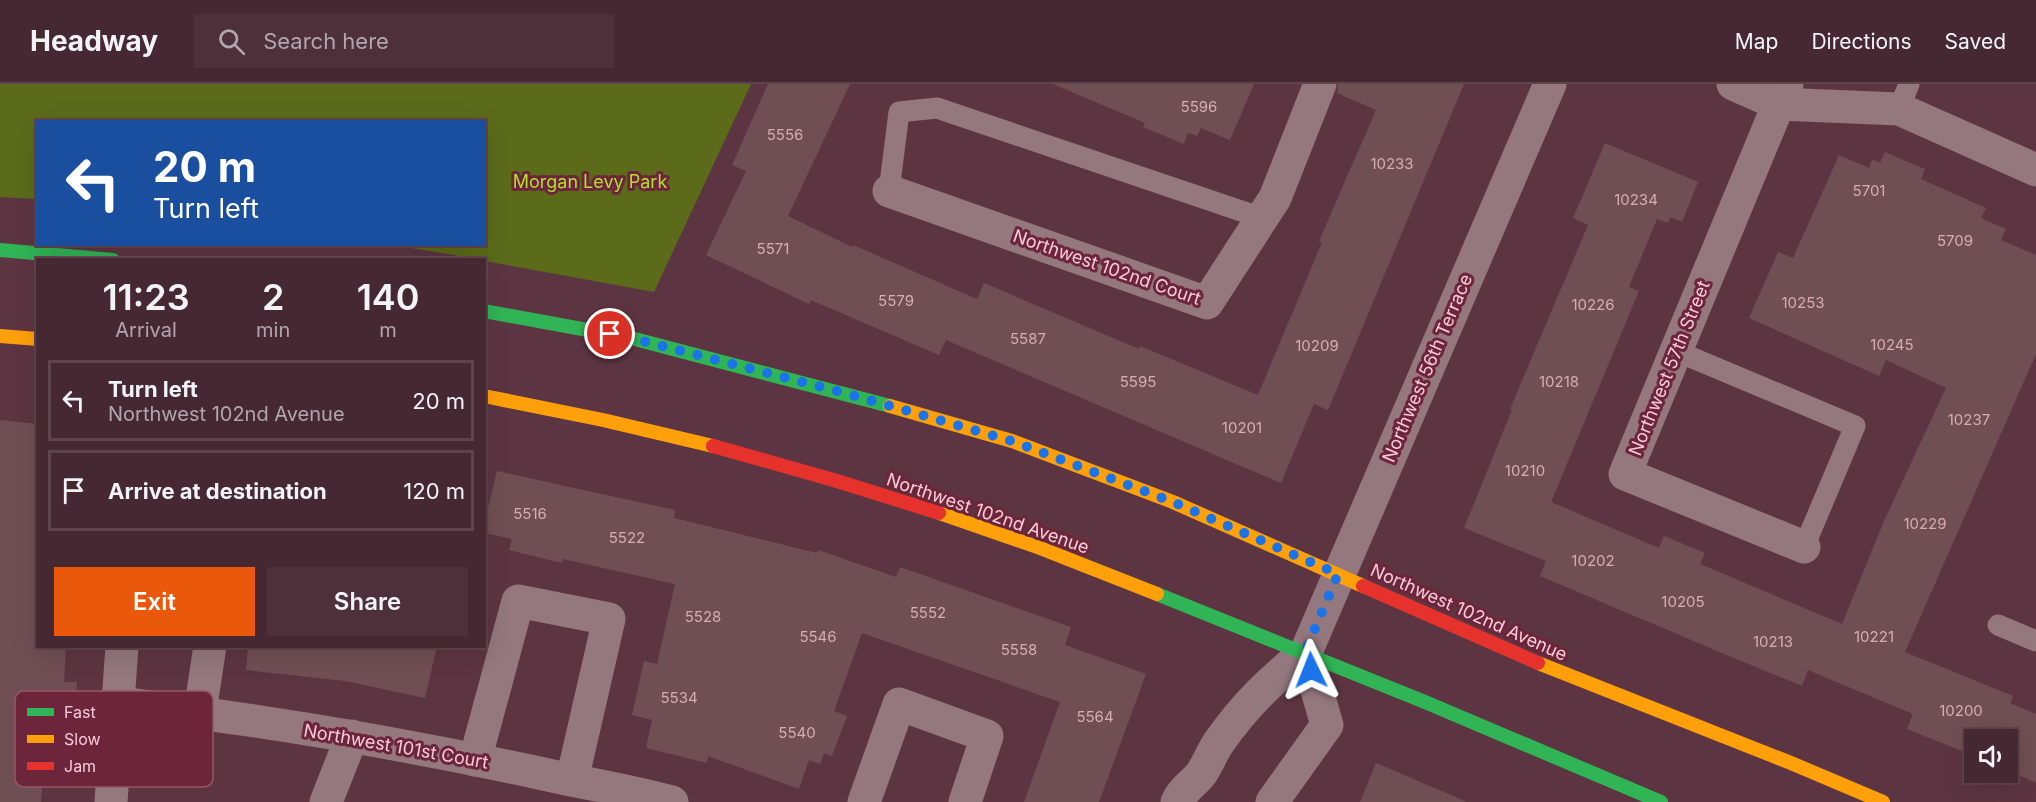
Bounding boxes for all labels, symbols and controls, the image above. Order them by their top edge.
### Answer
search box [194,14,614,68]
text: Headway [30,24,158,58]
icon: search [215,25,248,58]
text: Search here [263,28,389,54]
text: Map [1735,29,1778,54]
text: Directions [1811,29,1912,54]
text: Saved [1945,29,2006,54]
house number: 5596 [1181,97,1217,116]
house number: 5556 [767,125,803,144]
text: 20 m [153,141,256,192]
icon: left [54,144,132,222]
house number: 10233 [1370,154,1414,173]
park label: Morgan Levy Park [513,171,667,192]
house number: 5701 [1853,181,1885,200]
house number: 10234 [1614,190,1658,209]
text: Turn left [153,192,259,225]
street label: Northwest 102nd Court [1010,225,1204,309]
house number: 5709 [1937,231,1973,250]
house number: 5571 [757,239,789,258]
street label: Northwest 56th Terrace [1378,271,1476,465]
text: 11:23 [102,275,190,319]
text: 2 [262,275,284,319]
text: 140 [357,275,420,319]
street label: Northwest 57th Street [1624,277,1714,459]
house number: 5579 [878,291,914,310]
house number: 10253 [1781,293,1825,312]
house number: 10226 [1571,295,1615,314]
pin [584,308,635,359]
icon: arrive [593,317,626,350]
text: Arrival [115,318,177,342]
text: min [256,318,290,342]
text: m [379,318,397,342]
house number: 5587 [1010,329,1046,348]
house number: 10245 [1870,335,1914,354]
house number: 10209 [1295,336,1339,355]
house number: 5595 [1120,372,1156,391]
house number: 10218 [1539,372,1579,391]
text: Turn left [108,376,198,402]
icon: left [57,384,90,417]
text: 20 m [412,388,465,414]
text: Northwest 102nd Avenue [108,402,345,426]
house number: 10237 [1948,410,1990,429]
house number: 10201 [1222,418,1262,437]
house number: 10210 [1505,461,1545,480]
street label: Northwest 102nd Avenue [884,468,1092,558]
icon: arrive [57,474,90,507]
text: Arrive at destination [108,478,327,504]
text: 120 m [403,478,465,504]
house number: 5516 [513,504,547,523]
house number: 10229 [1903,514,1947,533]
house number: 5522 [609,528,645,547]
house number: 10202 [1571,551,1615,570]
street label: Northwest 102nd Avenue [1367,559,1571,665]
button: Exit [54,567,255,636]
button: Share [267,567,468,636]
house number: 10205 [1661,592,1705,611]
house number: 5552 [910,603,946,622]
house number: 5528 [685,607,721,626]
house number: 5546 [799,627,837,646]
house number: 10221 [1854,627,1894,646]
house number: 10213 [1753,632,1793,651]
position arrow [1279,638,1343,702]
house number: 5558 [1001,640,1037,659]
house number: 5534 [660,688,698,707]
legend [15,691,213,787]
house number: 10200 [1939,701,1983,720]
text: Fast [64,702,96,722]
house number: 5564 [1076,707,1114,726]
street label: Northwest 101st Court [302,719,490,773]
house number: 5540 [778,723,816,742]
text: Slow [64,729,101,749]
map controls [1964,729,2018,783]
button: sound [1964,729,2018,783]
text: Jam [64,756,96,776]

